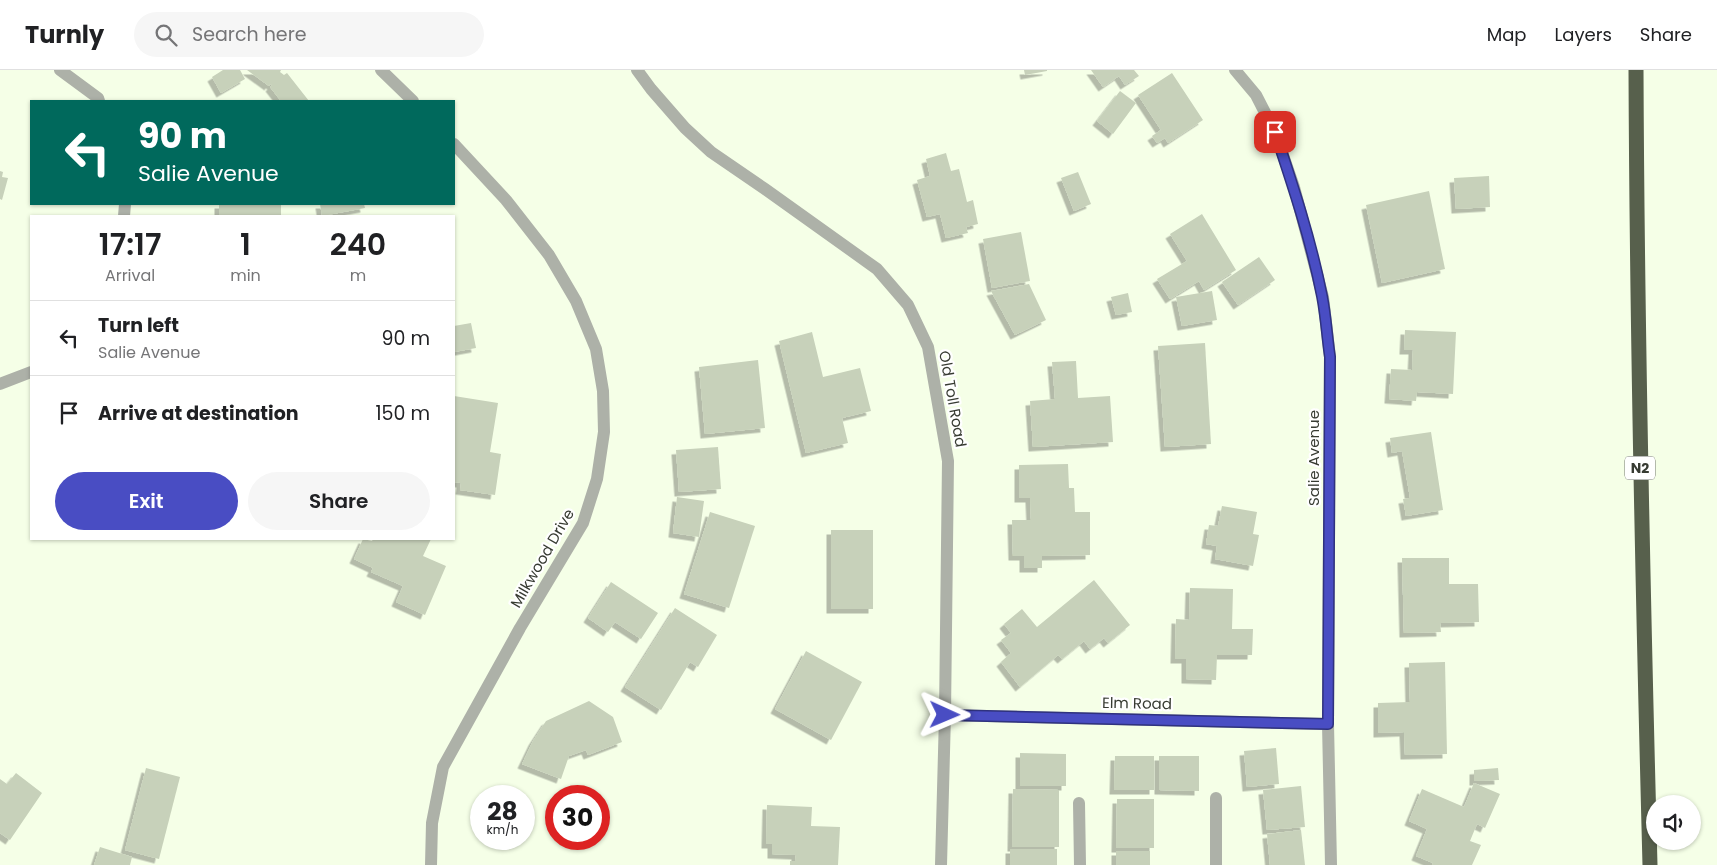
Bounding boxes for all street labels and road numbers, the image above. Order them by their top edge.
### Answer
street label: Old Toll Road [934,349,972,449]
street label: Salie Avenue [1303,410,1324,506]
road number: N2 [1625,456,1655,479]
street label: Milkwood Drive [505,505,579,611]
street label: Elm Road [1102,692,1172,714]

